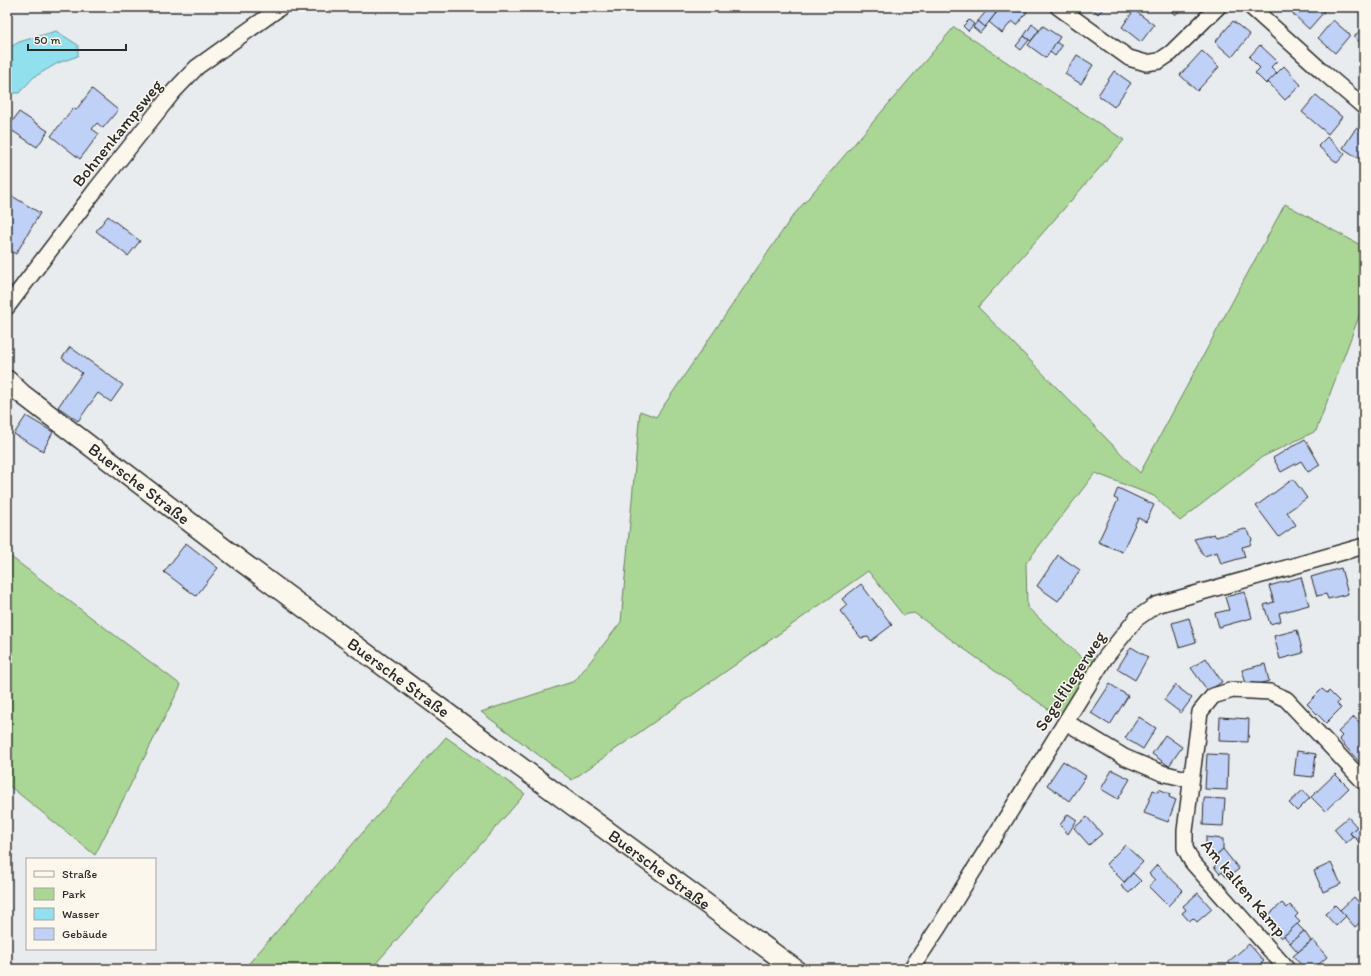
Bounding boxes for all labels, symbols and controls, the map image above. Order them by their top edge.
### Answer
scale bar [28,26,126,52]
text: 50 m [34,33,60,47]
street label: Bohnenkampsweg [68,75,166,191]
street label: Buersche Straße [85,439,194,528]
street label: Segelfliegerweg [1030,627,1110,735]
street label: Buersche Straße [344,633,454,722]
street label: Buersche Straße [605,825,715,914]
street label: Am kalten Kamp [1197,835,1291,941]
legend [26,858,156,950]
text: Straße [62,867,97,881]
text: Park [62,887,86,901]
text: Wasser [62,907,99,921]
text: Gebäude [62,927,107,941]

